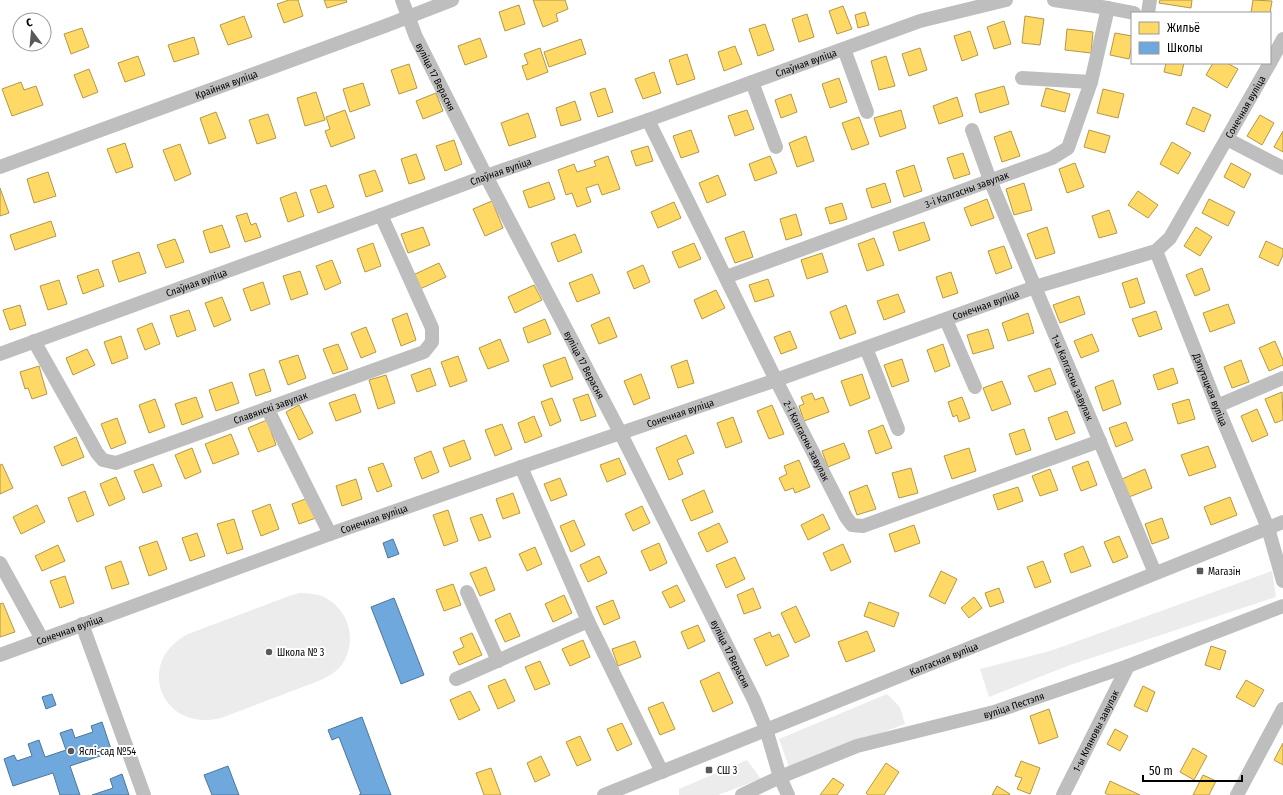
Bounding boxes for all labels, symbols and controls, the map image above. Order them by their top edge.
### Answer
north arrow [12,12,52,52]
legend [1131,12,1271,64]
text: С [25,16,34,30]
text: Жильё [1167,21,1200,35]
street label: вуліца 17 Верасня [413,41,457,113]
text: Школы [1167,41,1203,55]
street label: Слаўная вуліца [774,47,839,80]
street label: Крайняя вуліца [194,68,260,102]
street label: Сонечная вуліца [1223,74,1269,141]
street label: Слаўная вуліца [469,156,533,188]
street label: 3-і Калгасны завулак [923,169,1011,211]
street label: Слаўная вуліца [164,267,229,300]
street label: Сонечная вуліца [951,288,1021,323]
street label: вуліца 17 Верасня [561,329,606,401]
street label: 1-ы Калгасны завулак [1048,333,1095,423]
street label: Дэпутацкая вуліца [1189,351,1230,428]
street label: Славянскі завулак [232,389,309,427]
street label: Сонечная вуліца [645,397,716,431]
street label: 2-і Калгасны завулак [781,399,832,484]
street label: Сонечная вуліца [339,502,409,537]
place label: Магазін [1208,565,1241,578]
marker: Магазін [1195,566,1205,576]
street label: Сонечная вуліца [35,613,105,648]
street label: вуліца 17 Верасня [708,618,752,690]
street label: Калгасная вуліца [908,640,980,679]
marker: Школа № 3 [264,647,274,657]
place label: Школа № 3 [277,647,325,659]
street label: 1-ы Кляновы завулак [1071,688,1122,774]
street label: вуліца Пестэля [982,690,1046,721]
place label: Яслі-сад №54 [79,745,136,758]
marker: Яслі-сад №54 [66,746,76,756]
scale bar [1143,757,1242,783]
text: 50 m [1149,764,1173,778]
marker: СШ 3 [704,765,714,775]
place label: СШ 3 [717,765,738,777]

